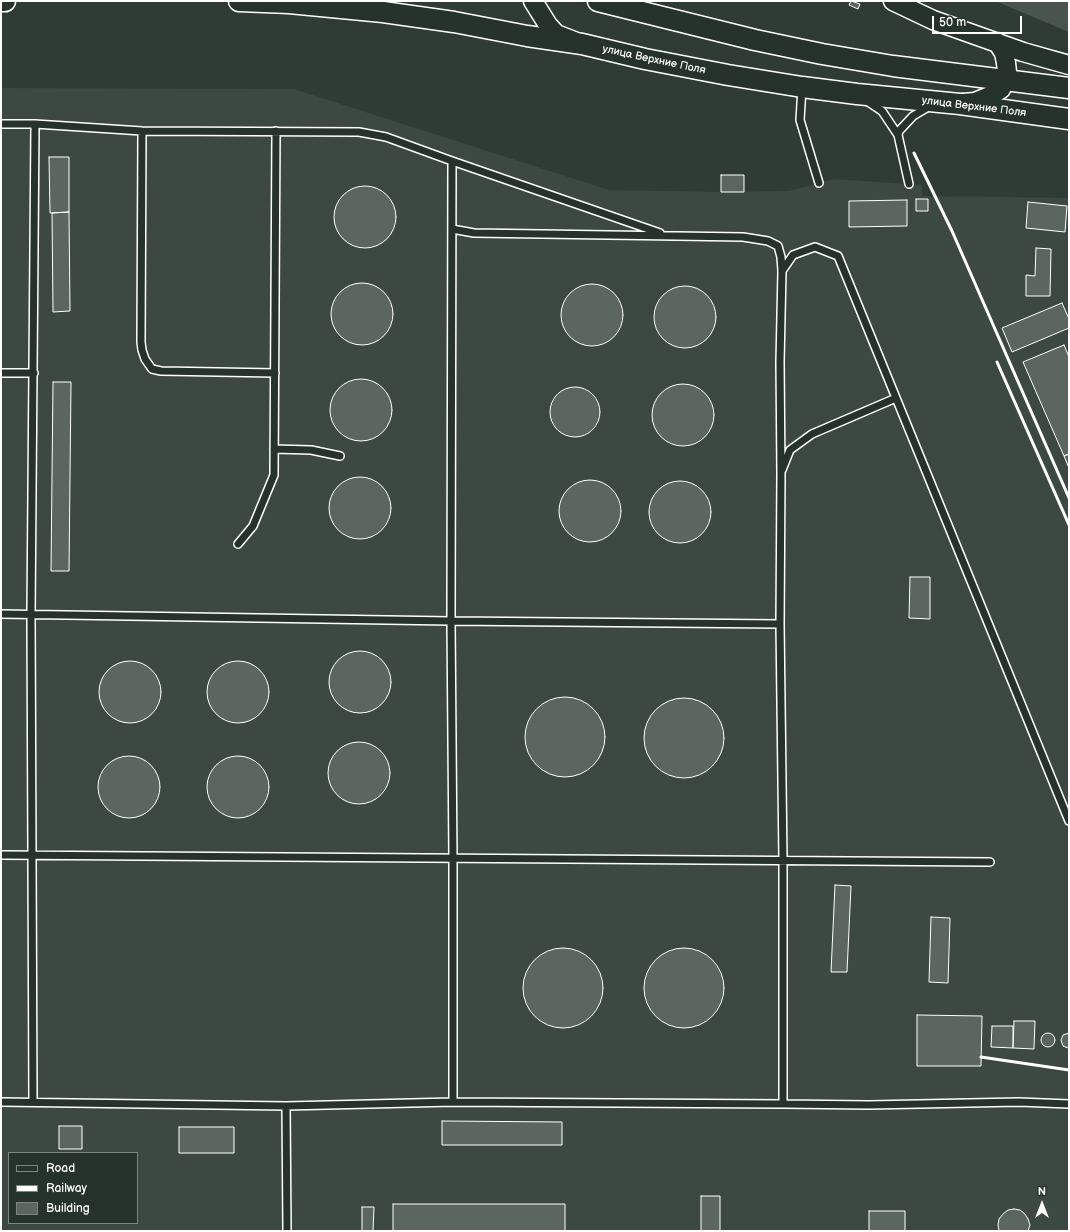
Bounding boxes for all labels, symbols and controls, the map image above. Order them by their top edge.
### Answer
scale bar [934,8,1024,34]
text: 50 m [939,15,966,30]
street label: улица Верхние Поля [601,43,707,77]
street label: улица Верхние Поля [921,94,1027,120]
legend [8,1152,138,1224]
text: Road [46,1161,75,1176]
text: Railway [46,1181,87,1196]
north arrow [1022,1184,1062,1224]
text: N [1038,1185,1046,1198]
text: Building [46,1201,90,1216]

